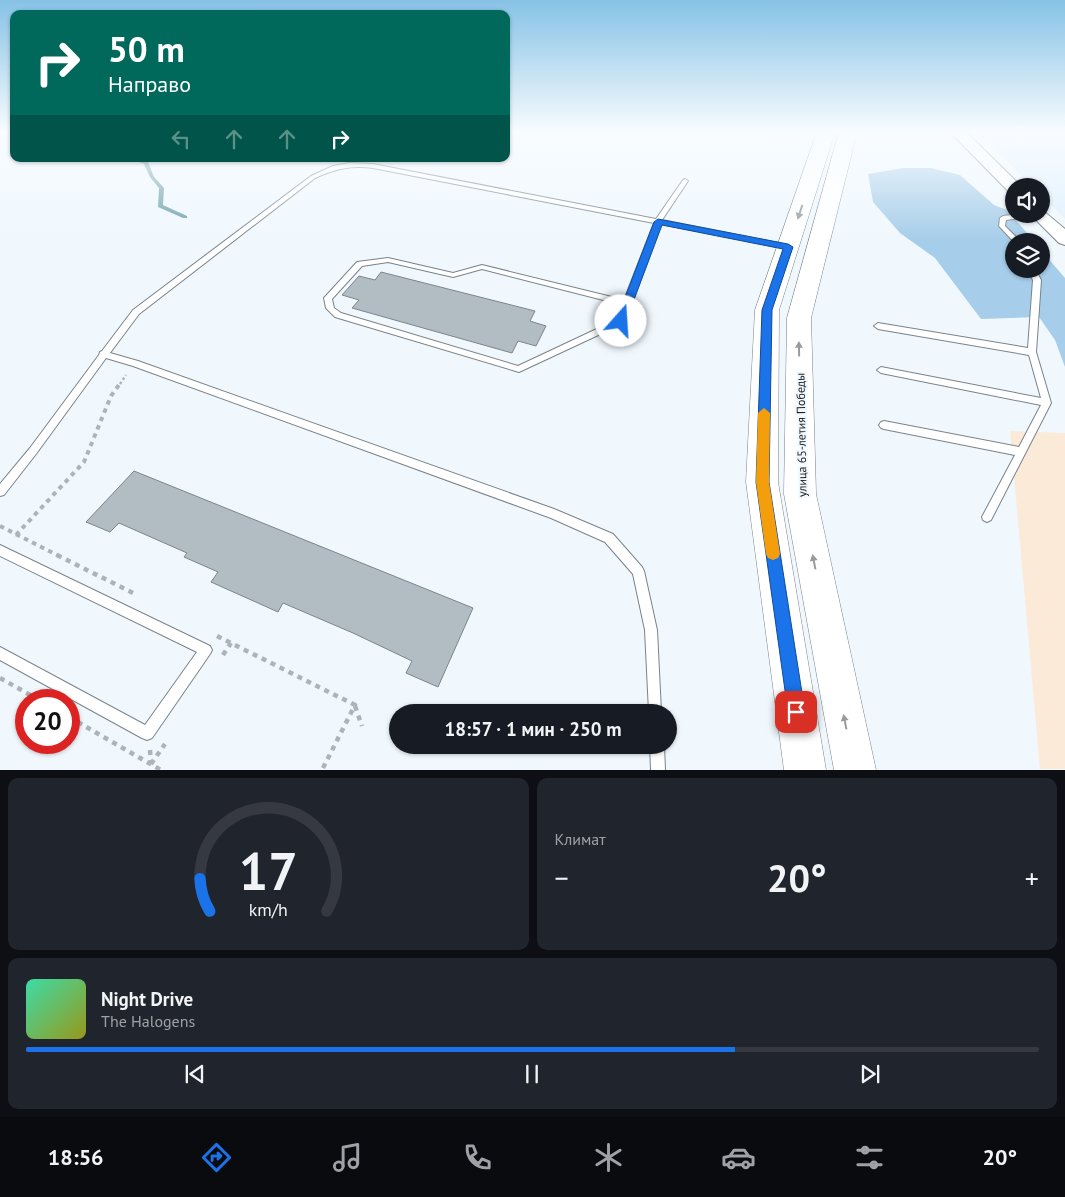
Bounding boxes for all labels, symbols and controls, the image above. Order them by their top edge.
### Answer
text: 50 m [108,26,185,72]
icon: right [25,30,90,95]
text: Направо [108,70,191,98]
icon: left [167,125,195,153]
icon: ahead [220,125,248,153]
icon: ahead [273,125,301,153]
icon: right [326,125,354,153]
map controls [1005,178,1050,278]
button: sound [1005,178,1050,223]
one-way arrow [795,205,803,220]
button: layers [1005,233,1050,278]
position arrow [594,294,646,346]
one-way arrow [795,340,803,356]
street label: улица 65-летия Победы [792,373,810,497]
one-way arrow [809,554,817,570]
speed limit sign: 20 [15,689,80,754]
pin [775,691,817,733]
icon: arrive [782,698,810,726]
one-way arrow [841,713,849,729]
text: 18:57 · 1 мин · 250 m [444,717,622,741]
text: Климат [555,829,606,849]
text: 17 [239,837,298,904]
text: 20° [767,853,827,902]
text: − [555,859,569,896]
text: + [1025,859,1039,896]
text: km/h [249,898,288,921]
text: Night Drive [101,987,193,1011]
text: The Halogens [101,1011,195,1031]
icon: previous [181,1060,209,1088]
icon: pause [518,1060,546,1088]
icon: next [856,1060,884,1088]
icon: directions [199,1140,234,1175]
icon: music [330,1140,365,1175]
icon: phone [460,1140,495,1175]
icon: climate [591,1140,626,1175]
icon: car [721,1140,756,1175]
icon: filters [852,1140,887,1175]
text: 18:56 [48,1143,104,1171]
text: 20° [983,1143,1017,1171]

